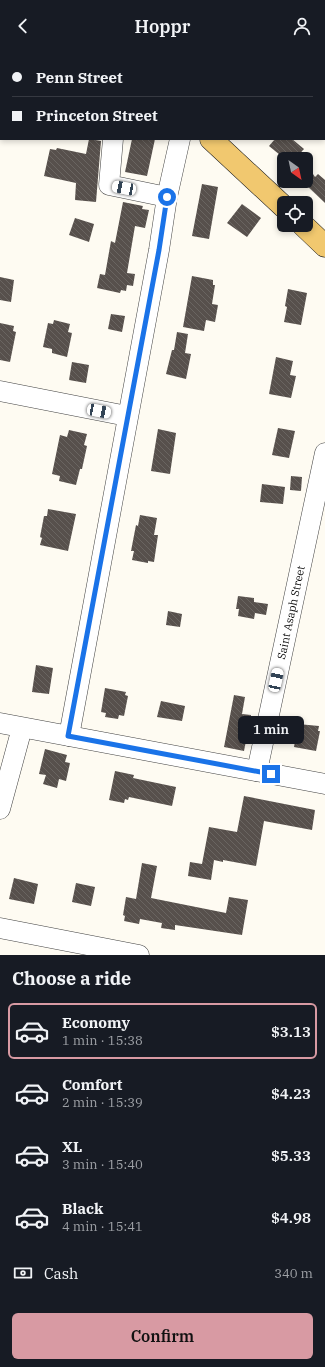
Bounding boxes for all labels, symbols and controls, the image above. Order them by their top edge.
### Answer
icon: back [12,15,34,37]
text: Hoppr [135,15,190,38]
icon: person [291,15,313,37]
text: Penn Street [36,68,123,87]
text: Princeton Street [36,106,158,125]
north arrow [277,152,313,188]
map controls [277,152,313,232]
car [111,180,137,196]
route start [158,188,176,206]
button: locate [277,196,313,232]
car [86,403,112,419]
street label: Saint Asaph Street [274,564,308,661]
car [268,667,284,693]
callout: 1 min [238,716,304,744]
text: 1 min [253,721,289,738]
route end [262,765,280,783]
text: Choose a ride [12,967,131,990]
icon: car [14,1013,50,1049]
text: Economy [62,1013,130,1032]
text: $3.13 [271,1022,311,1041]
text: 1 min · 15:38 [62,1032,143,1049]
icon: car [14,1075,50,1111]
text: Comfort [62,1075,122,1094]
text: $4.23 [271,1084,311,1103]
text: 2 min · 15:39 [62,1094,143,1111]
icon: car [14,1137,50,1173]
text: XL [62,1137,82,1156]
text: $5.33 [271,1146,311,1165]
text: 3 min · 15:40 [62,1156,143,1173]
icon: car [14,1199,50,1235]
text: Black [62,1199,103,1218]
text: $4.98 [271,1208,311,1227]
text: 4 min · 15:41 [62,1218,143,1235]
icon: cash [12,1262,34,1284]
text: Cash [44,1264,78,1283]
text: 340 m [274,1265,313,1282]
button: Confirm [12,1313,313,1359]

